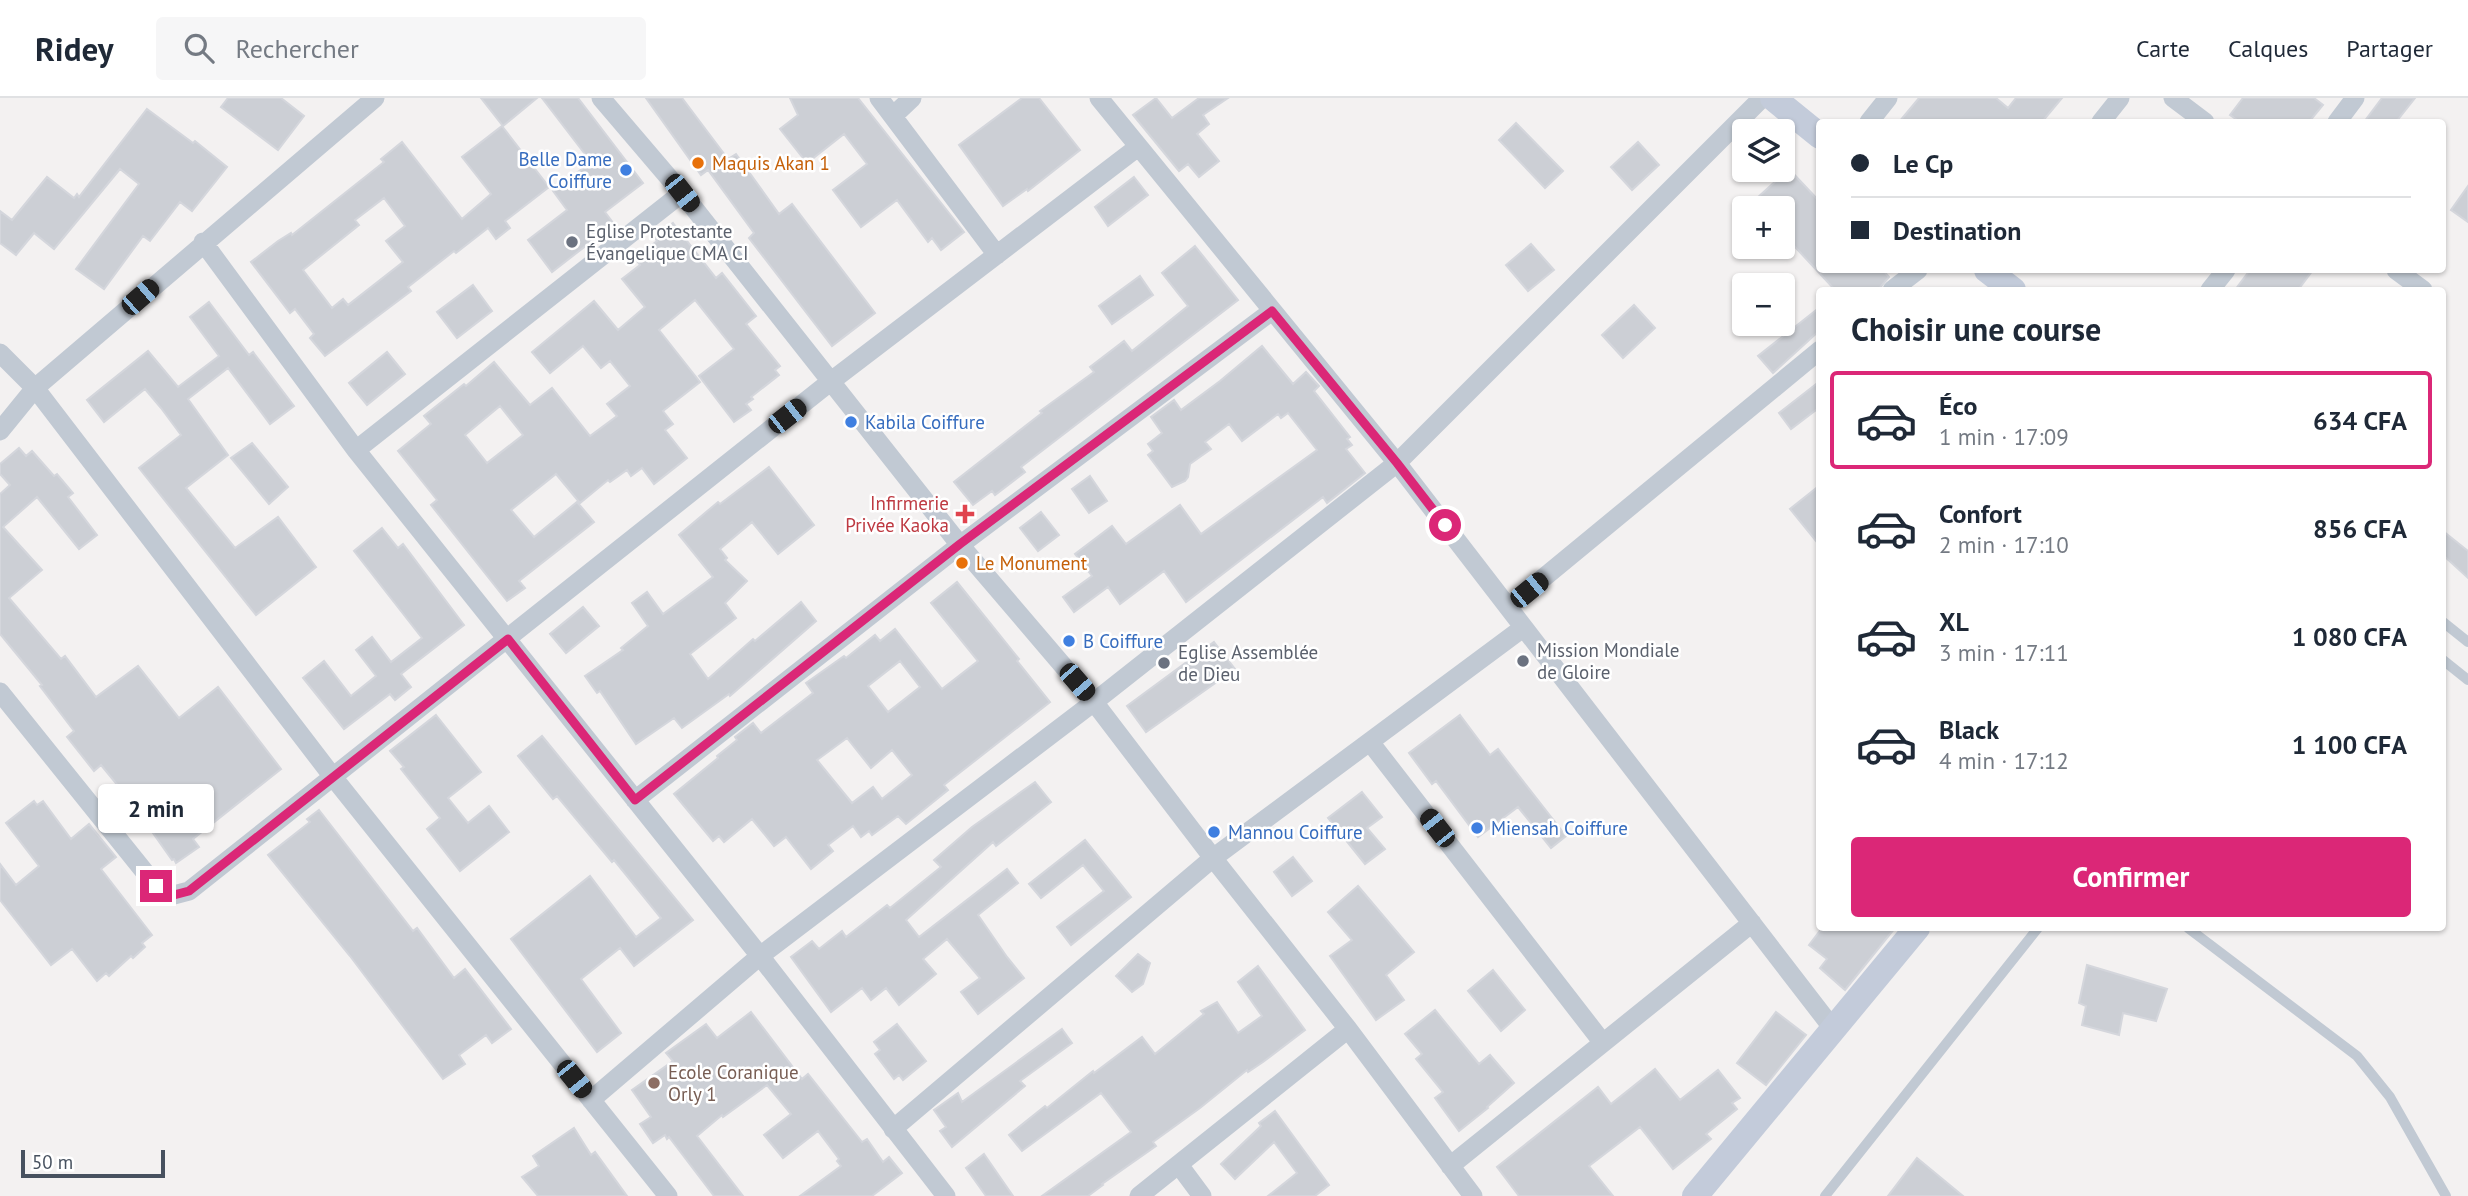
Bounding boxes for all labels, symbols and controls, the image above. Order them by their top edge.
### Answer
search box [156,17,646,80]
text: Ridey [35,27,114,70]
icon: search [180,29,218,67]
text: Rechercher [236,32,359,65]
text: Carte [2136,33,2190,64]
text: Calques [2228,33,2308,64]
text: Partager [2346,33,2433,64]
map controls [1732,119,1795,336]
button: layers [1732,119,1795,182]
place label: Belle Dame Coiffure [519,147,612,193]
text: Le Cp [1893,147,1953,180]
place label: Maquis Akan 1 [712,151,830,175]
marker: Maquis Akan 1 [690,155,706,171]
marker: Belle Dame Coiffure [618,162,634,178]
car [661,170,704,216]
button: + [1732,196,1795,259]
text: Destination [1893,214,2021,247]
place label: Eglise Protestante Évangelique CMA CI [586,219,749,265]
marker: Eglise Protestante Évangelique CMA CI [564,234,580,250]
button: − [1732,273,1795,336]
car [118,275,163,319]
text: Choisir une course [1851,308,2101,350]
icon: car [1855,389,1918,452]
text: Éco [1939,389,1977,422]
car [764,395,811,437]
text: 634 CFA [2313,404,2407,437]
place label: Kabila Coiffure [865,410,985,434]
marker: Kabila Coiffure [843,414,859,430]
text: 1 min · 17:09 [1939,422,2069,451]
place label: Infirmerie Privée Kaoka [845,491,949,537]
icon: car [1855,497,1918,560]
text: Confort [1939,497,2022,530]
marker: Infirmerie Privée Kaoka [955,504,975,524]
route start [1429,509,1461,541]
text: 856 CFA [2313,512,2407,545]
text: 2 min · 17:10 [1939,530,2069,559]
place label: Le Monument [976,551,1088,575]
marker: Le Monument [954,555,970,571]
car [1507,569,1552,611]
icon: car [1855,605,1918,668]
text: XL [1939,605,1969,638]
text: 1 080 CFA [2292,620,2407,653]
place label: B Coiffure [1083,629,1163,653]
marker: B Coiffure [1061,633,1077,649]
place label: Mission Mondiale de Gloire [1537,638,1679,684]
text: 3 min · 17:11 [1939,638,2069,667]
place label: Eglise Assemblée de Dieu [1178,640,1318,686]
marker: Mission Mondiale de Gloire [1515,653,1531,669]
marker: Eglise Assemblée de Dieu [1156,655,1172,671]
car [1056,659,1099,705]
icon: car [1855,713,1918,776]
text: Black [1939,713,1999,746]
text: 1 100 CFA [2292,728,2407,761]
text: 4 min · 17:12 [1939,746,2069,775]
callout: 2 min [98,784,214,834]
text: 2 min [128,794,184,823]
car [1416,805,1459,851]
place label: Miensah Coiffure [1491,816,1628,840]
place label: Mannou Coiffure [1228,820,1363,844]
marker: Miensah Coiffure [1469,820,1485,836]
marker: Mannou Coiffure [1206,824,1222,840]
button: Confirmer [1851,837,2411,917]
route end [140,870,172,902]
car [553,1056,596,1102]
place label: Ecole Coranique Orly 1 [668,1060,799,1106]
marker: Ecole Coranique Orly 1 [646,1075,662,1091]
scale bar [21,1147,164,1179]
text: 50 m [32,1150,73,1174]

